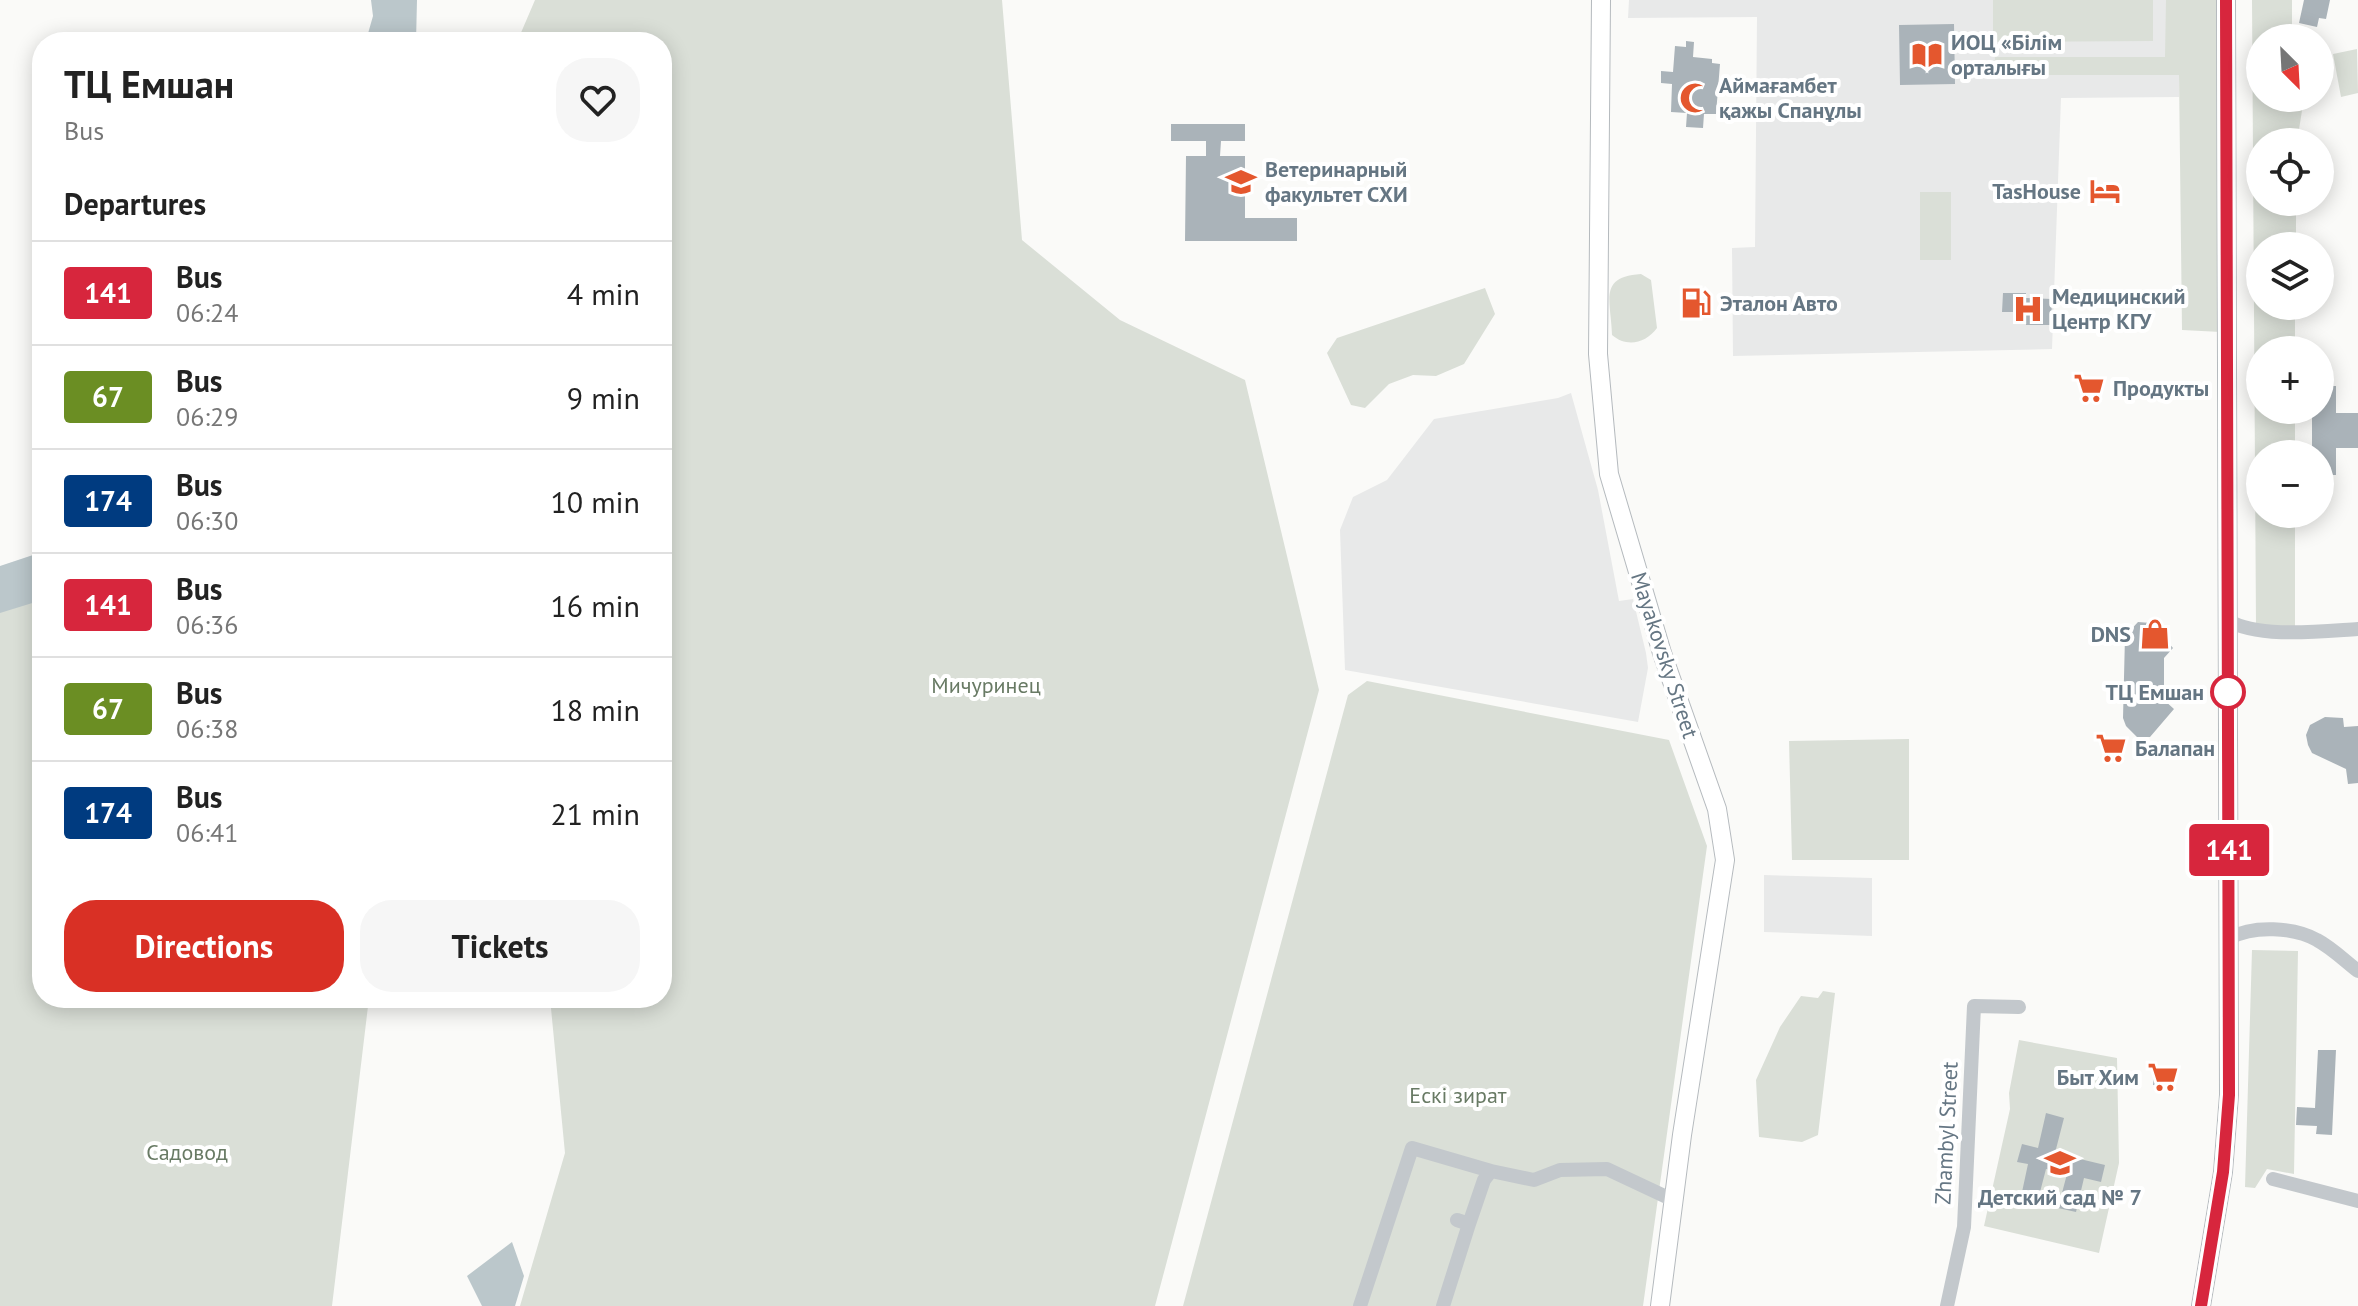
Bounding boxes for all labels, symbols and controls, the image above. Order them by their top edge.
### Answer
north arrow [2246,24,2334,112]
map controls [2246,24,2334,528]
place label: ИОЦ «Білім орталығы [1951,28,2062,81]
library icon: ИОЦ «Білім орталығы [1910,38,1944,72]
button: heart [556,58,640,142]
text: ТЦ Емшан [64,59,234,108]
place label: Аймағамбет қажы Спанұлы [1719,71,1862,124]
mosque icon: Аймағамбет қажы Спанұлы [1678,81,1712,115]
text: Bus [64,114,104,147]
button: locate [2246,128,2334,216]
place label: Ветеринарный факультет СХИ [1265,155,1408,208]
school or university icon: Ветеринарный факультет СХИ [1224,165,1258,199]
hotel icon: TasHouse [2088,174,2122,208]
place label: TasHouse [1992,177,2081,205]
text: Departures [64,184,206,223]
button: layers [2246,232,2334,320]
text: Bus [176,257,223,296]
text: 141 [84,274,132,311]
text: 4 min [567,274,640,313]
place label: Медицинский Центр КГУ [2052,282,2185,335]
fuel station icon: Эталон Авто [1679,286,1713,320]
place label: Эталон Авто [1720,289,1838,317]
hospital icon: Медицинский Центр КГУ [2011,292,2045,326]
text: 06:24 [176,296,238,329]
button: + [2246,336,2334,424]
text: Bus [176,361,223,400]
supermarket icon: Продукты [2072,371,2106,405]
place label: Продукты [2113,374,2209,402]
text: 67 [92,378,124,415]
text: 9 min [567,378,640,417]
text: 06:29 [176,400,238,433]
button: − [2246,440,2334,528]
text: Bus [176,465,223,504]
text: 174 [84,482,132,519]
text: 10 min [550,482,640,521]
text: 06:30 [176,504,238,537]
street label: Mayakovsky Street [1625,568,1705,742]
text: Bus [176,569,223,608]
text: 141 [84,586,132,623]
text: 16 min [550,586,640,625]
text: 06:36 [176,608,238,641]
shop icon: DNS [2138,617,2172,651]
place label: DNS [2091,620,2131,648]
park label: Мичуринец [931,671,1041,699]
text: Bus [176,673,223,712]
marker: ТЦ Емшан [2211,675,2245,709]
place label: ТЦ Емшан [2105,678,2204,706]
text: 67 [92,690,124,727]
text: 18 min [550,690,640,729]
text: 06:38 [176,712,238,745]
supermarket icon: Балапан [2094,731,2128,765]
place label: Балапан [2135,734,2215,762]
text: Bus [176,777,223,816]
text: 174 [84,794,132,831]
text: 21 min [550,794,640,833]
text: 06:41 [176,816,238,849]
line badge: 141 [2183,824,2275,876]
text: 141 [2205,831,2253,868]
button: Directions [64,900,344,992]
button: Tickets [360,900,640,992]
street label: Zhambyl Street [1928,1060,1964,1205]
supermarket icon: Быт Хим [2146,1060,2180,1094]
place label: Быт Хим [2057,1063,2139,1091]
park label: Ескі зират [1409,1081,1507,1109]
park label: Садовод [146,1138,228,1166]
school or university icon: Детский сад № 7 [2043,1146,2077,1180]
place label: Детский сад № 7 [1978,1183,2142,1211]

